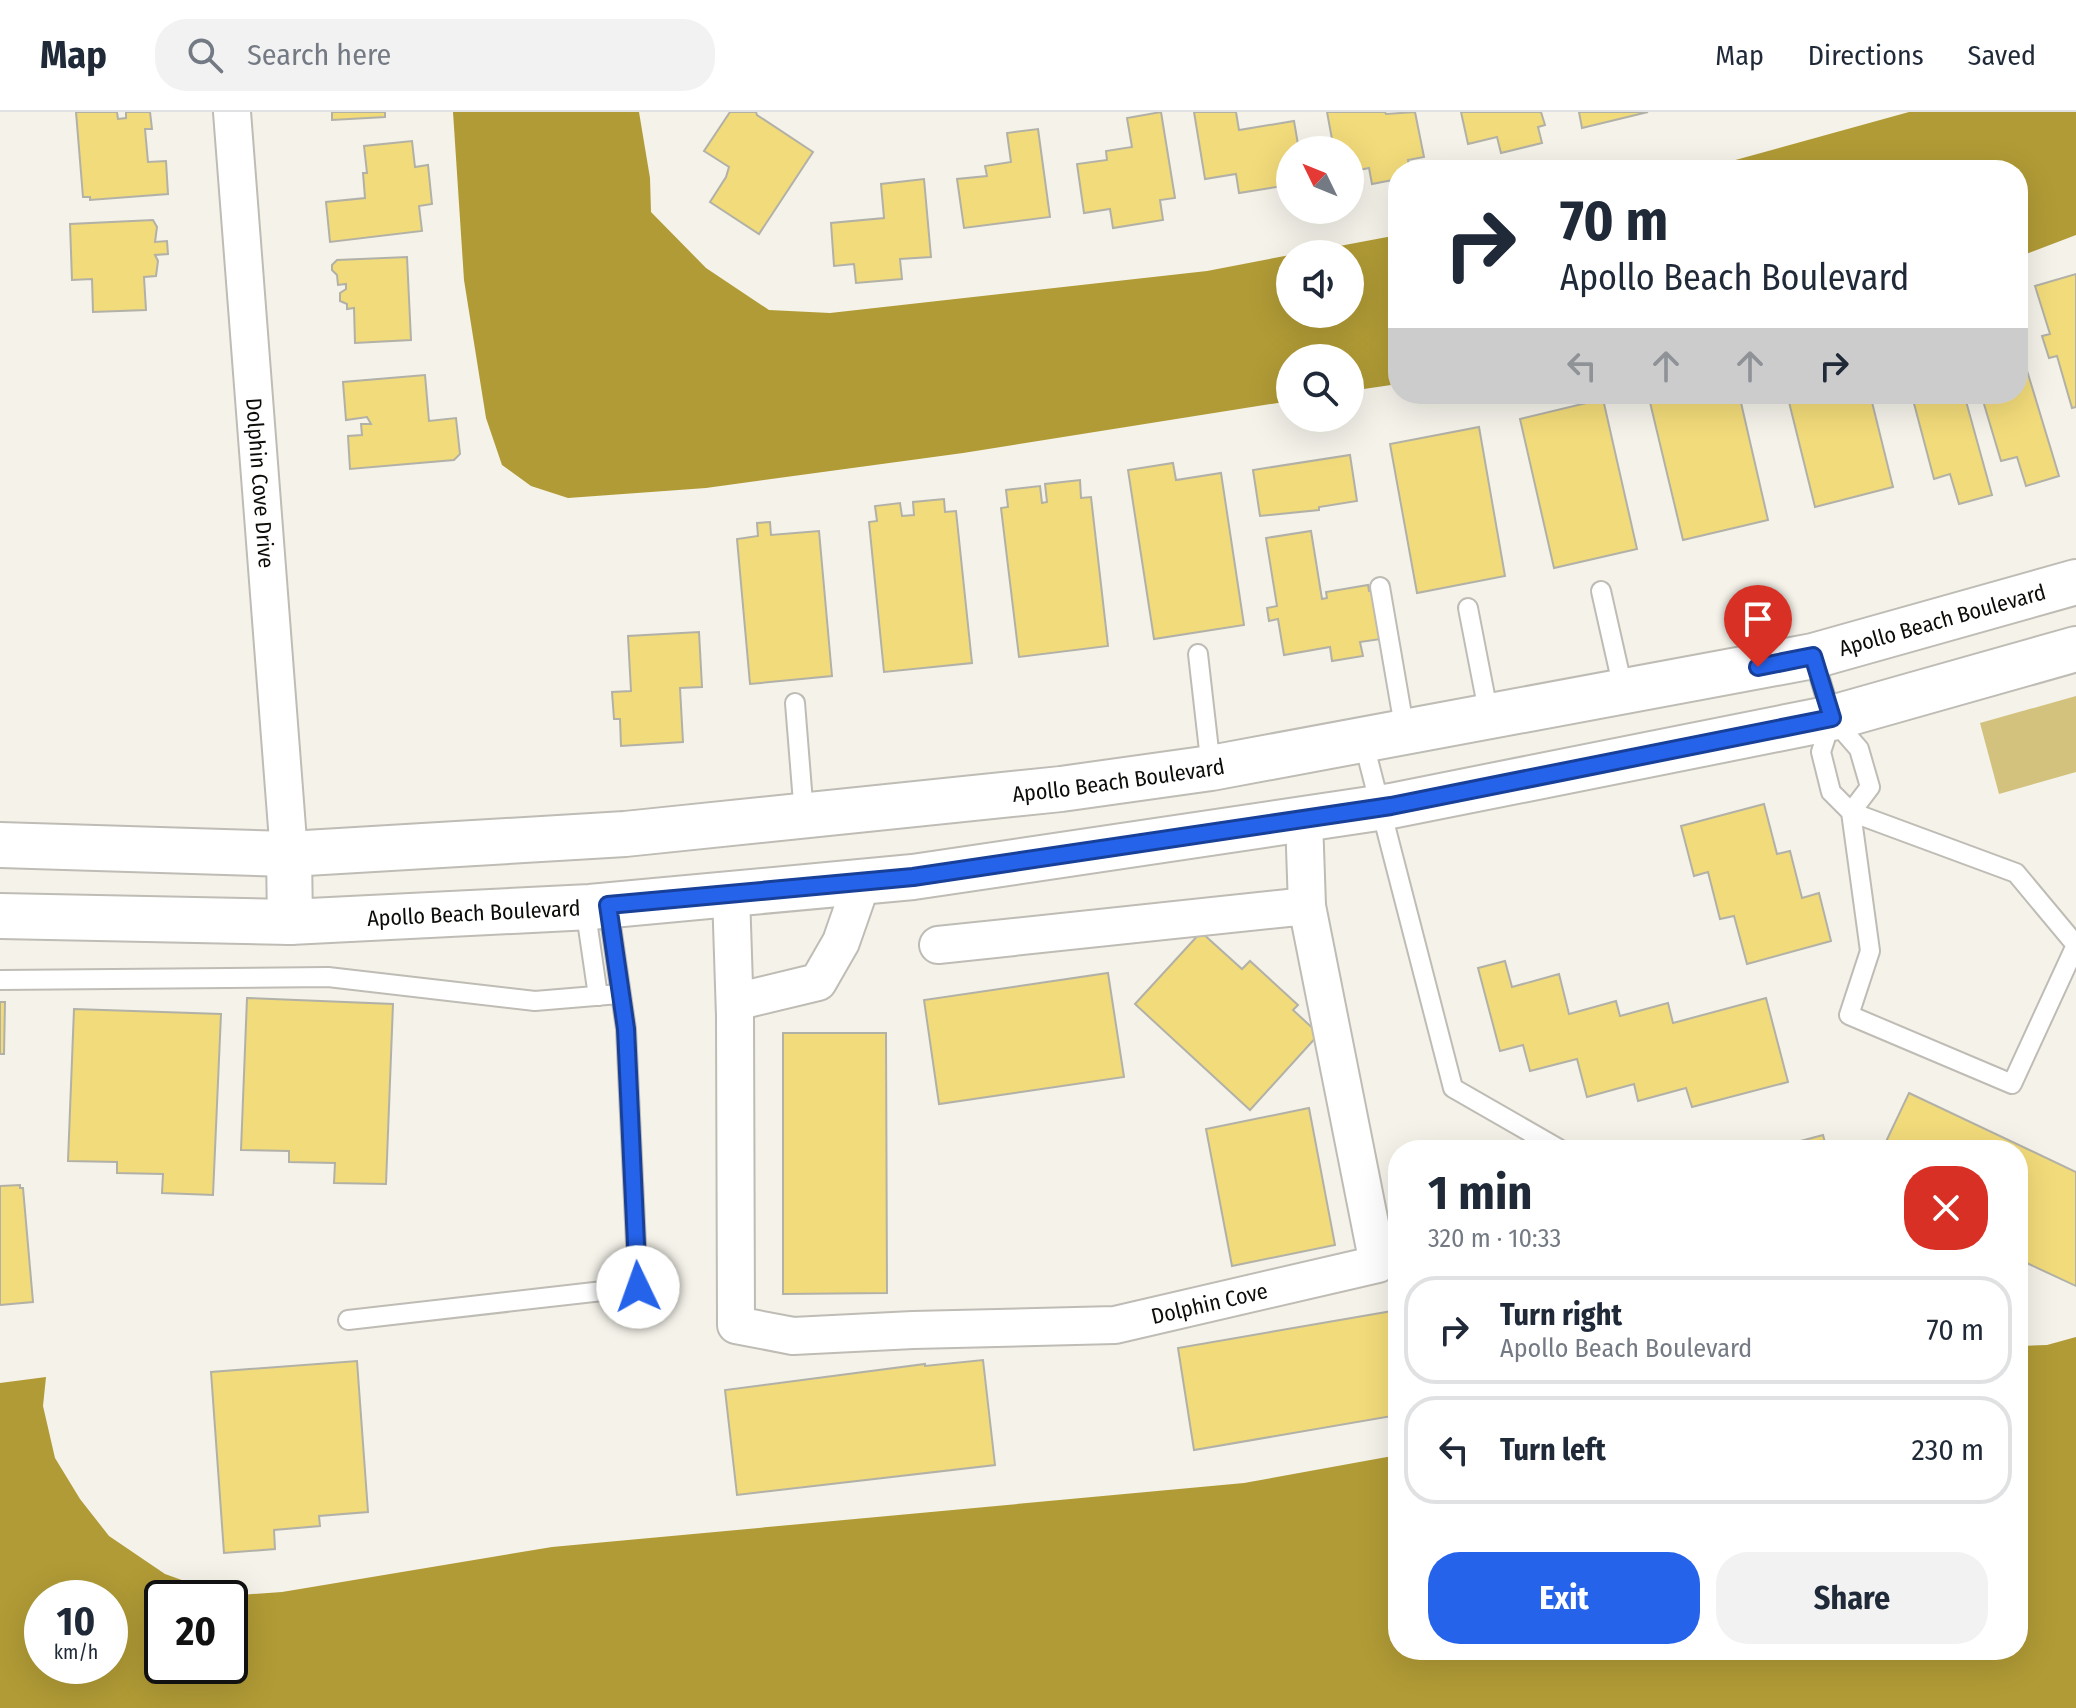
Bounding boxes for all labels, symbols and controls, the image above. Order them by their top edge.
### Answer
search box [155,19,715,91]
text: Map [40,32,107,78]
icon: search [183,33,227,77]
text: Search here [247,37,391,73]
text: Map [1715,39,1764,72]
text: Directions [1808,39,1924,72]
text: Saved [1968,39,2036,72]
north arrow [1276,136,1364,224]
map controls [1276,136,1364,432]
text: 70 m [1560,188,1668,255]
icon: right [1428,192,1532,296]
button: sound [1276,240,1364,328]
text: Apollo Beach Boulevard [1560,256,1909,300]
button: search [1276,344,1364,432]
icon: left [1560,344,1604,388]
icon: ahead [1644,344,1688,388]
icon: ahead [1728,344,1772,388]
icon: right [1812,344,1856,388]
street label: Dolphin Cove Drive [240,397,280,569]
street label: Apollo Beach Boulevard [1836,578,2049,662]
pin [1724,585,1792,667]
icon: arrive [1736,597,1780,641]
street label: Apollo Beach Boulevard [1011,753,1227,808]
street label: Apollo Beach Boulevard [366,894,581,932]
text: 1 min [1428,1164,1533,1222]
button: close [1904,1166,1988,1250]
text: 320 m · 10:33 [1428,1223,1561,1254]
position arrow [596,1245,680,1329]
street label: Dolphin Cove [1148,1277,1270,1330]
text: Turn right [1500,1297,1622,1333]
icon: right [1432,1308,1476,1352]
text: 70 m [1926,1312,1984,1348]
text: Apollo Beach Boulevard [1500,1333,1752,1364]
icon: left [1432,1428,1476,1472]
text: Turn left [1500,1432,1606,1468]
text: 230 m [1912,1432,1984,1468]
button: Exit [1428,1552,1700,1644]
button: Share [1716,1552,1988,1644]
speed limit sign: 20 [144,1580,248,1684]
text: 10 [57,1598,95,1646]
text: km/h [54,1640,98,1664]

